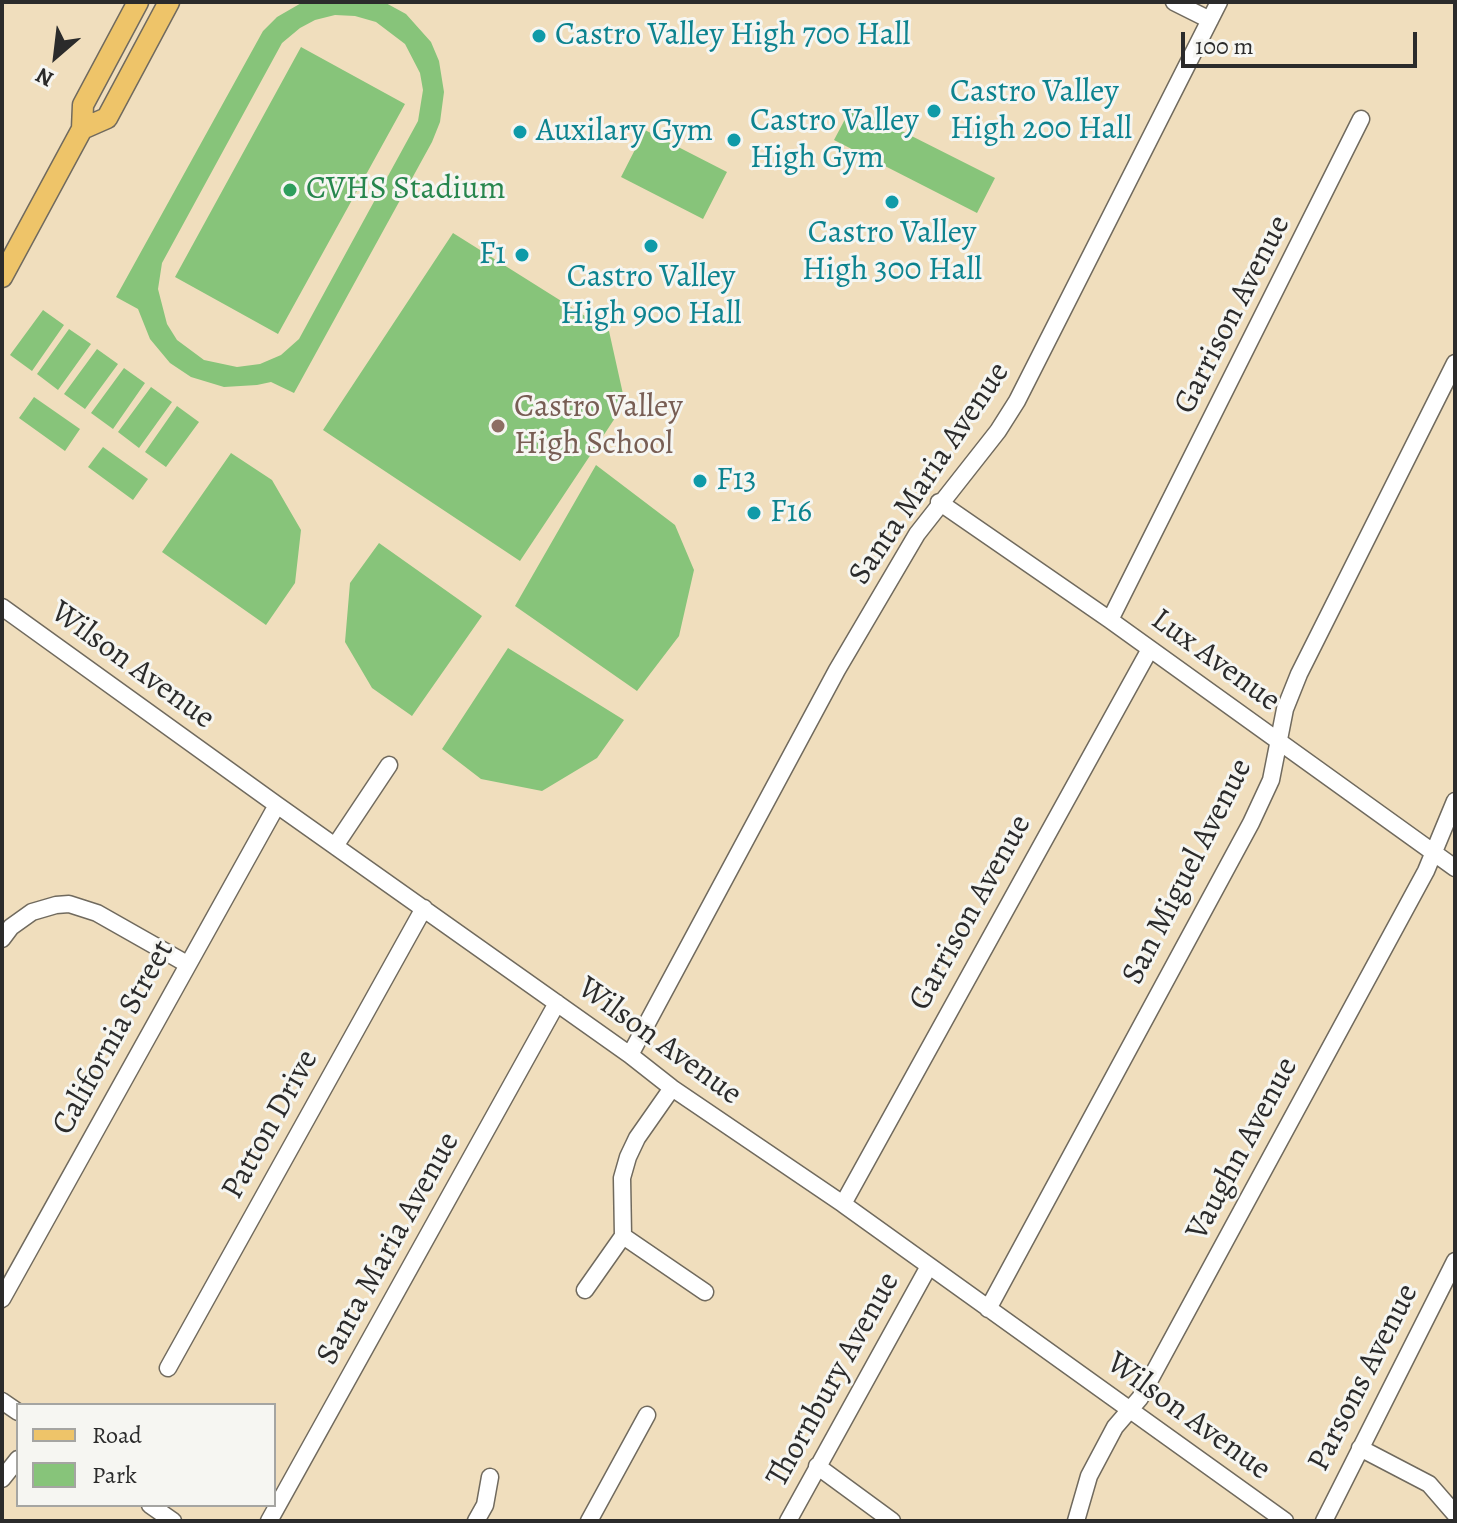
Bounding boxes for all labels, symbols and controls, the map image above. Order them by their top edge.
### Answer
north arrow [16,16,96,96]
scale bar [1185,16,1421,66]
place label: Castro Valley High 700 Hall [555,17,910,55]
marker: Castro Valley High 700 Hall [530,27,548,45]
text: 100 m [1195,30,1254,62]
text: N [31,60,59,94]
place label: Castro Valley High 200 Hall [950,74,1132,149]
marker: Castro Valley High 200 Hall [925,102,943,120]
place label: Castro Valley High Gym [750,103,919,178]
place label: Auxilary Gym [536,113,713,151]
marker: Auxilary Gym [511,123,529,141]
marker: Castro Valley High Gym [725,131,743,149]
place label: CVHS Stadium [306,171,506,209]
marker: CVHS Stadium [281,181,299,199]
marker: Castro Valley High 300 Hall [883,193,901,211]
street label: Garrison Avenue [1167,209,1299,421]
place label: Castro Valley High 300 Hall [802,215,982,290]
place label: F1 [479,236,506,274]
marker: Castro Valley High 900 Hall [642,237,660,255]
marker: F1 [513,246,531,264]
place label: Castro Valley High 900 Hall [560,259,742,334]
street label: Santa Maria Avenue [841,355,1019,593]
place label: Castro Valley High School [514,389,683,464]
marker: Castro Valley High School [489,417,507,435]
place label: F13 [716,462,757,500]
marker: F13 [691,472,709,490]
place label: F16 [770,494,812,532]
marker: F16 [745,504,763,522]
street label: Wilson Avenue [43,594,221,738]
street label: Lux Avenue [1143,601,1287,721]
street label: San Miguel Avenue [1115,753,1261,991]
street label: Garrison Avenue [901,809,1041,1017]
street label: California Street [45,934,183,1142]
street label: Wilson Avenue [570,970,748,1114]
street label: Patton Drive [214,1044,328,1206]
street label: Vaughn Avenue [1179,1051,1307,1247]
street label: Santa Maria Avenue [309,1126,469,1372]
street label: Thornbury Avenue [759,1266,909,1494]
street label: Parsons Avenue [1300,1278,1428,1478]
street label: Wilson Avenue [1099,1345,1277,1489]
legend [16,1403,276,1507]
text: Road [92,1419,142,1451]
text: Park [92,1459,137,1491]

